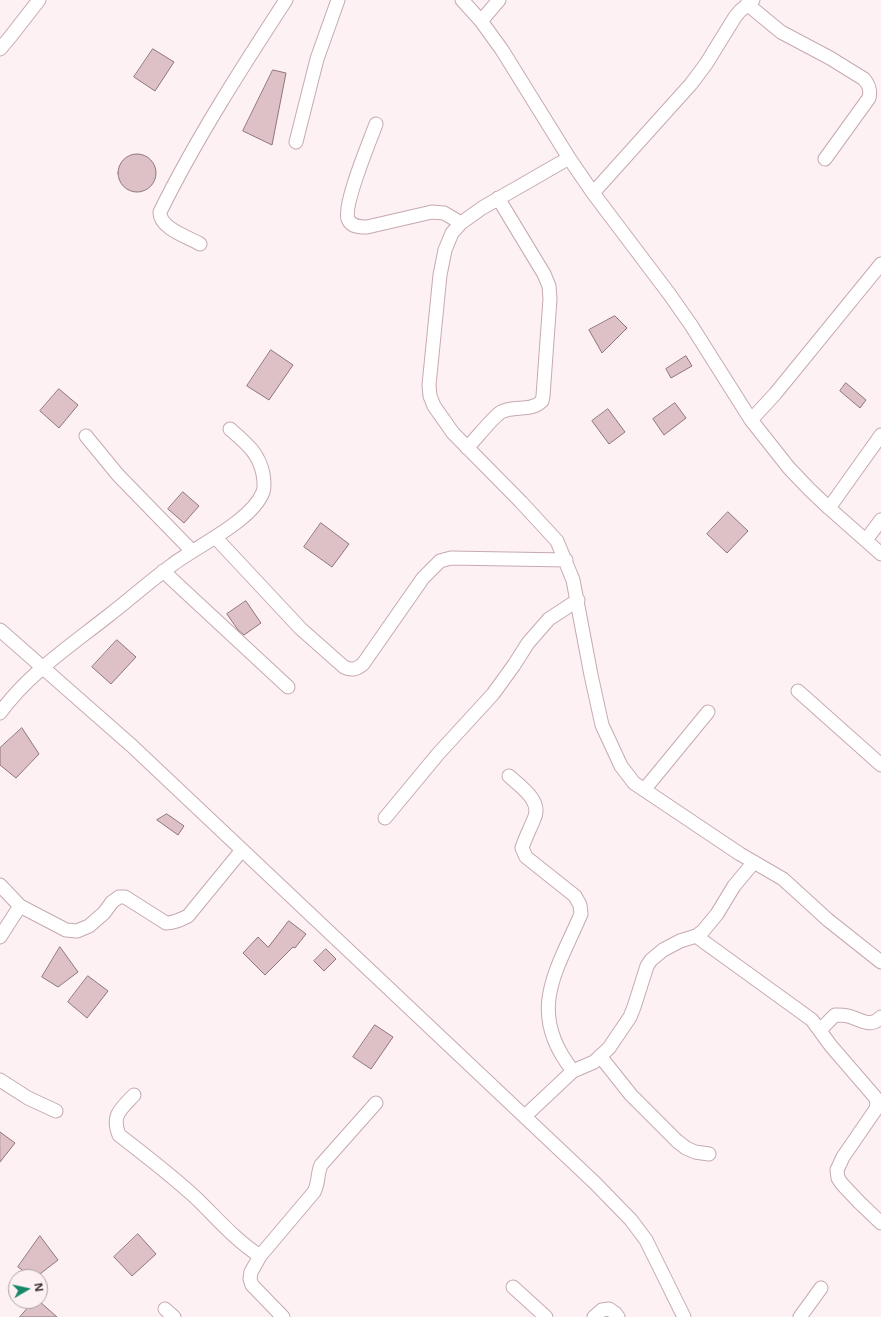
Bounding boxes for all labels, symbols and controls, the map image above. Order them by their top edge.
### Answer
north arrow [8,1269,48,1309]
text: N [31,1282,47,1293]

